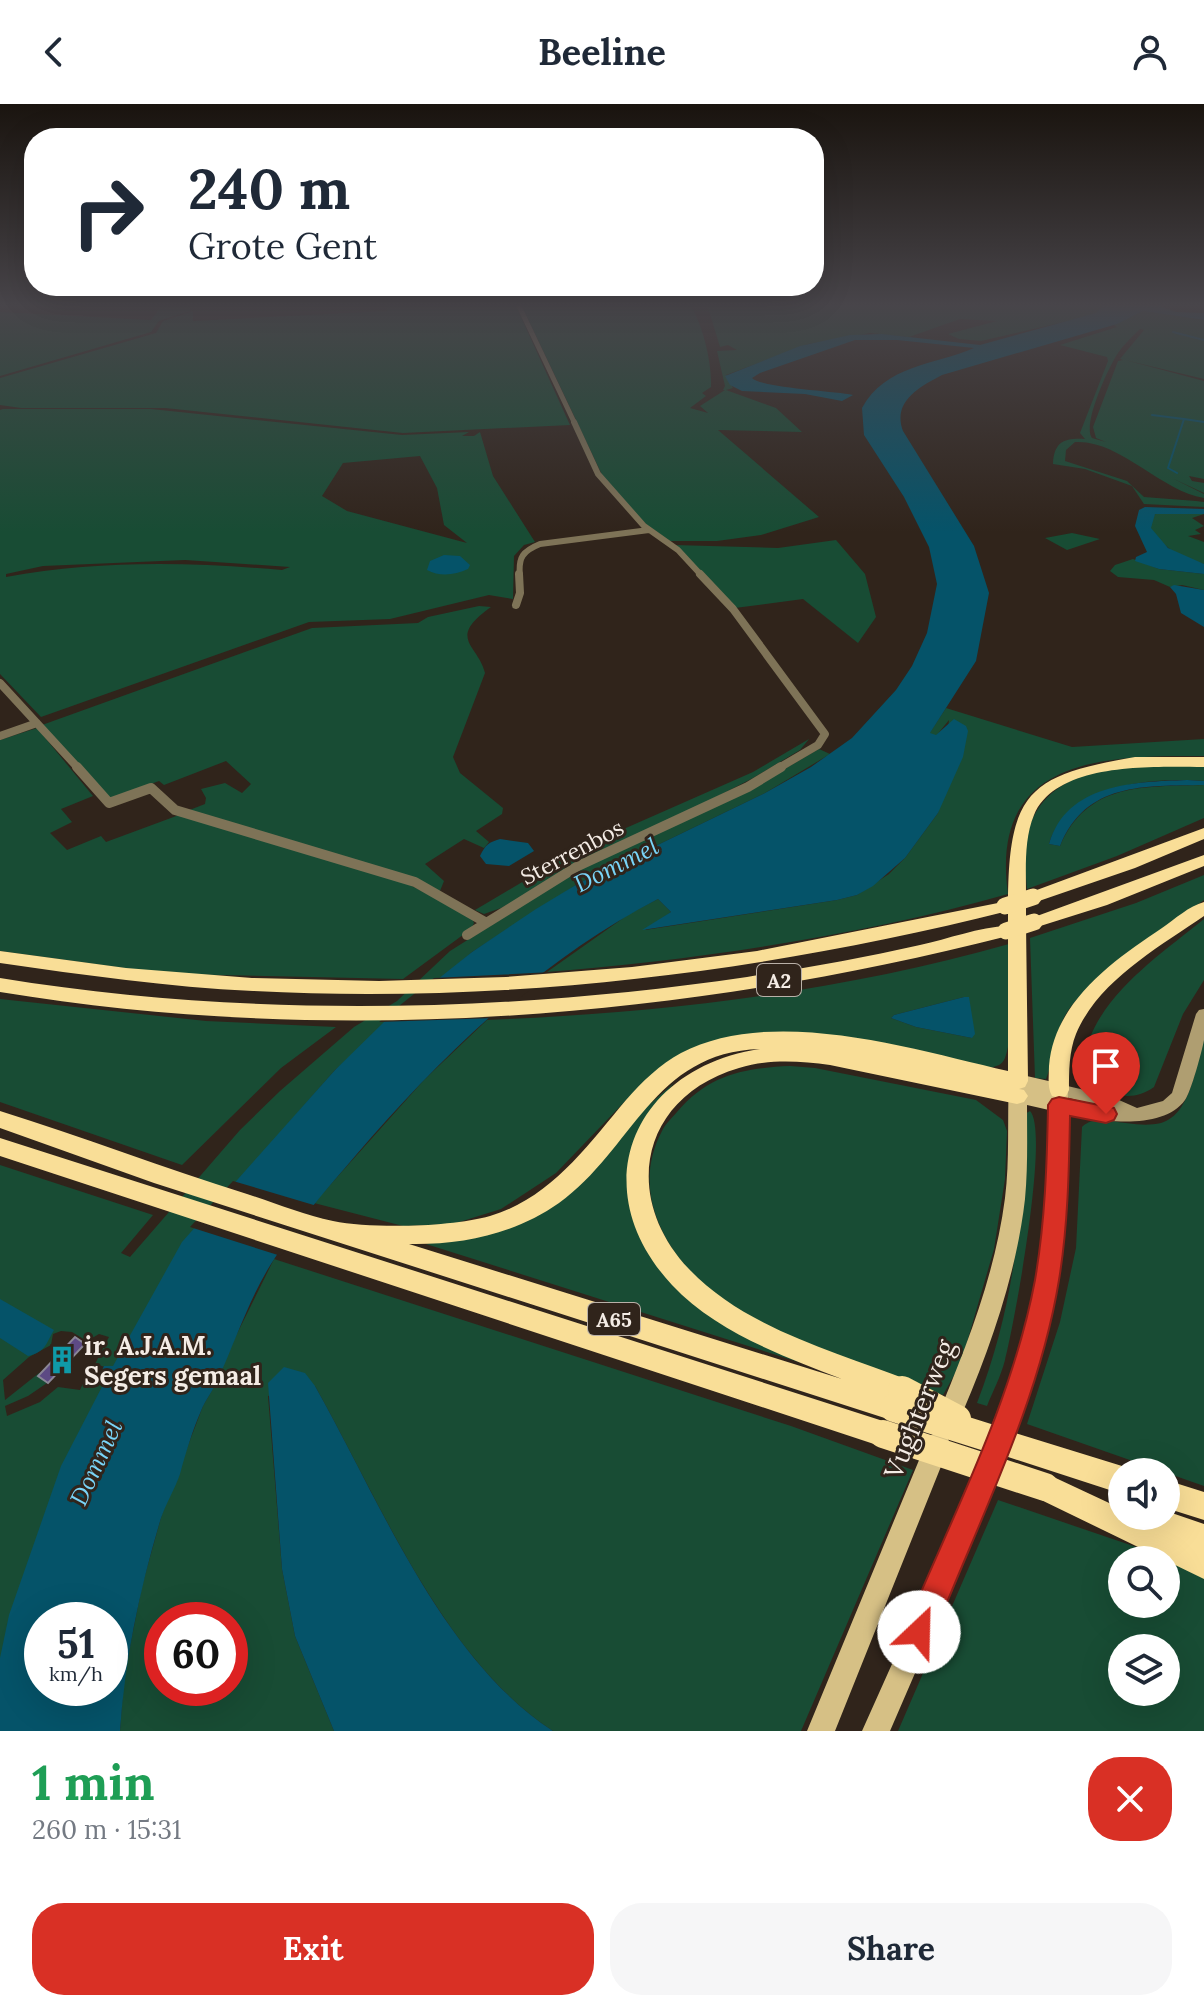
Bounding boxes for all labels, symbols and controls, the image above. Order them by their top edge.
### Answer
text: Beeline [538,29,666,75]
icon: back [32,30,76,74]
icon: person [1128,30,1172,74]
text: 240 m [188,153,350,224]
icon: right [56,160,160,264]
text: Grote Gent [188,223,377,269]
street label: Sterrenbos [516,813,628,891]
water label: Dommel [569,831,664,899]
road number: A2 [757,964,801,996]
pin [1072,1032,1140,1114]
icon: arrive [1084,1044,1128,1088]
road number: A65 [588,1303,640,1335]
place label: ir. A.J.A.M. Segers gemaal [84,1329,261,1392]
street label: Vughterweg [876,1334,962,1484]
building icon: ir. A.J.A.M. Segers gemaal [47,1345,77,1375]
water label: Dommel [63,1415,129,1511]
map controls [1108,1458,1180,1706]
button: sound [1108,1458,1180,1530]
button: search [1108,1546,1180,1618]
position arrow [877,1590,961,1674]
speed limit sign: 60 [144,1602,248,1706]
text: 51 [57,1618,95,1669]
button: layers [1108,1634,1180,1706]
text: km/h [49,1661,103,1686]
text: 1 min [32,1752,155,1813]
button: close [1088,1757,1172,1841]
text: 260 m · 15:31 [32,1813,181,1846]
button: Exit [32,1903,594,1995]
button: Share [610,1903,1172,1995]

